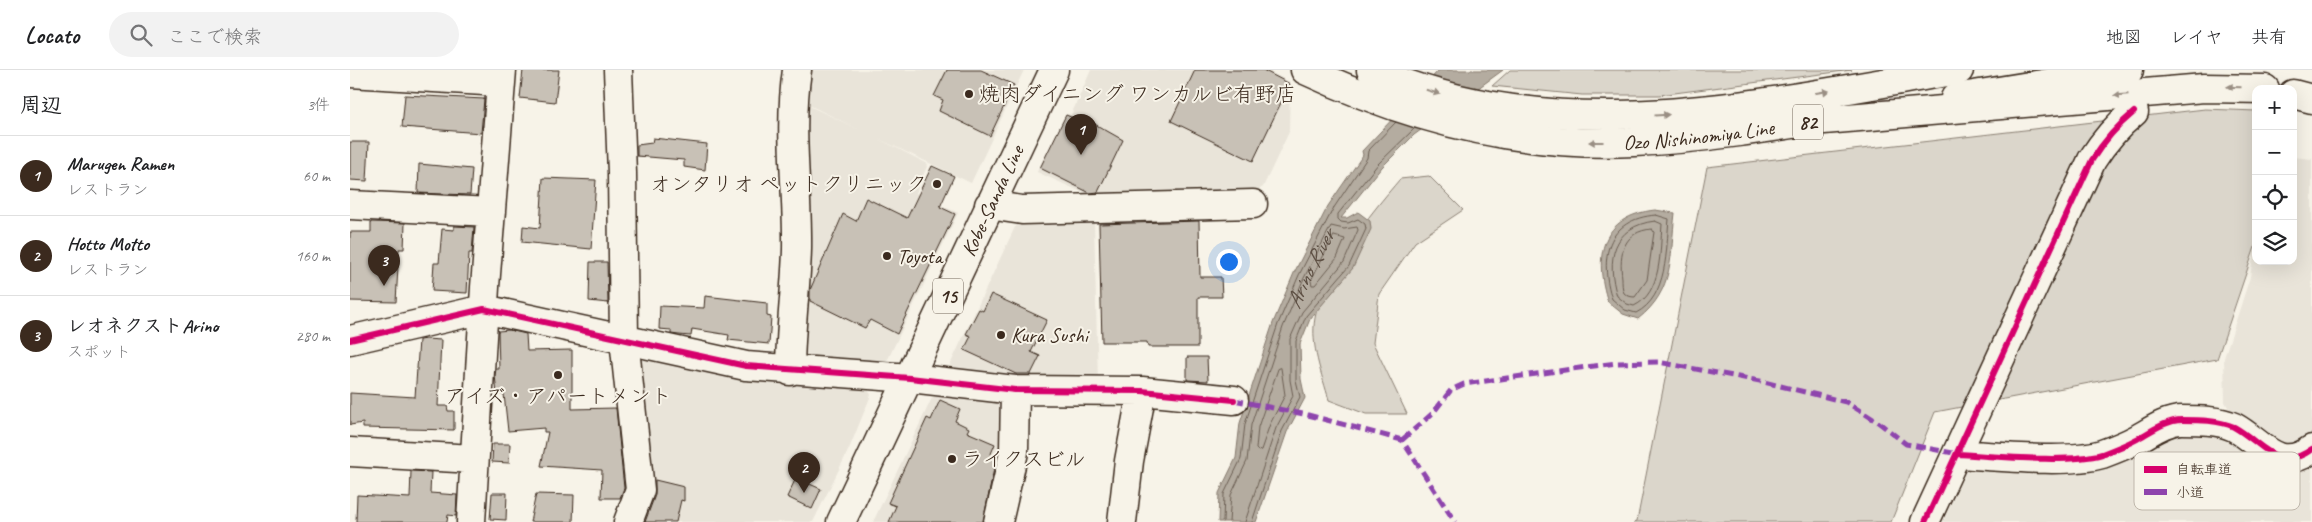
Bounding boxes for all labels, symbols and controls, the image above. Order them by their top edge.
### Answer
search box [109,12,459,57]
text: Locato [25,20,79,50]
icon: search [127,21,155,49]
text: ここで検索 [167,25,262,49]
text: 地図 [2106,26,2142,48]
text: レイヤ [2170,26,2223,48]
text: 共有 [2251,26,2287,48]
place label: 焼肉ダイニング ワンカルビ有野店 [979,81,1296,107]
one-way arrow [2226,83,2242,91]
map controls [2252,85,2297,265]
button: + [2252,85,2297,130]
marker: 焼肉ダイニング ワンカルビ有野店 [963,88,975,100]
one-way arrow [1425,88,1440,96]
one-way arrow [1815,88,1831,96]
one-way arrow [2112,91,2128,99]
text: 周辺 [20,92,62,118]
text: 3件 [307,95,330,115]
road number: 82 [1793,104,1823,140]
one-way arrow [1654,110,1670,118]
pin: 1 [1065,114,1097,155]
street label: Ozo Nishinomiya Line [1623,114,1777,155]
button: − [2252,130,2297,175]
one-way arrow [1588,138,1604,146]
street label: Kobe-Sanda Line [955,139,1030,260]
text: Marugen Ramen [67,152,174,176]
text: 1 [32,166,40,186]
text: 60 m [303,166,330,186]
place label: オンタリオ ペットクリニック [650,171,927,197]
button: locate [2252,175,2297,220]
marker: オンタリオ ペットクリニック [931,178,943,190]
text: レストラン [67,180,148,200]
button: layers [2252,220,2297,265]
water label: Arino River [1280,221,1344,313]
text: Hotto Motto [67,232,149,256]
place label: Toyota [897,243,944,269]
pin: 3 [368,245,400,286]
text: 2 [32,246,40,266]
text: 160 m [296,246,330,266]
your location [1216,249,1242,275]
marker: Toyota [881,250,893,262]
text: レストラン [67,260,148,280]
road number: 15 [933,278,963,314]
text: レオネクストArino [67,314,218,338]
place label: Kura Sushi [1011,322,1091,348]
text: 3 [32,326,40,346]
text: 280 m [296,326,330,346]
marker: Kura Sushi [995,329,1007,341]
text: スポット [67,342,131,362]
marker: アイズ・アパートメント [552,369,564,381]
place label: アイズ・アパートメント [444,383,672,409]
place label: ライクスビル [962,446,1085,472]
pin: 2 [788,452,820,493]
legend [2134,452,2300,510]
marker: ライクスビル [946,453,958,465]
text: 自転車道 [2176,461,2232,478]
text: 小道 [2176,484,2204,501]

